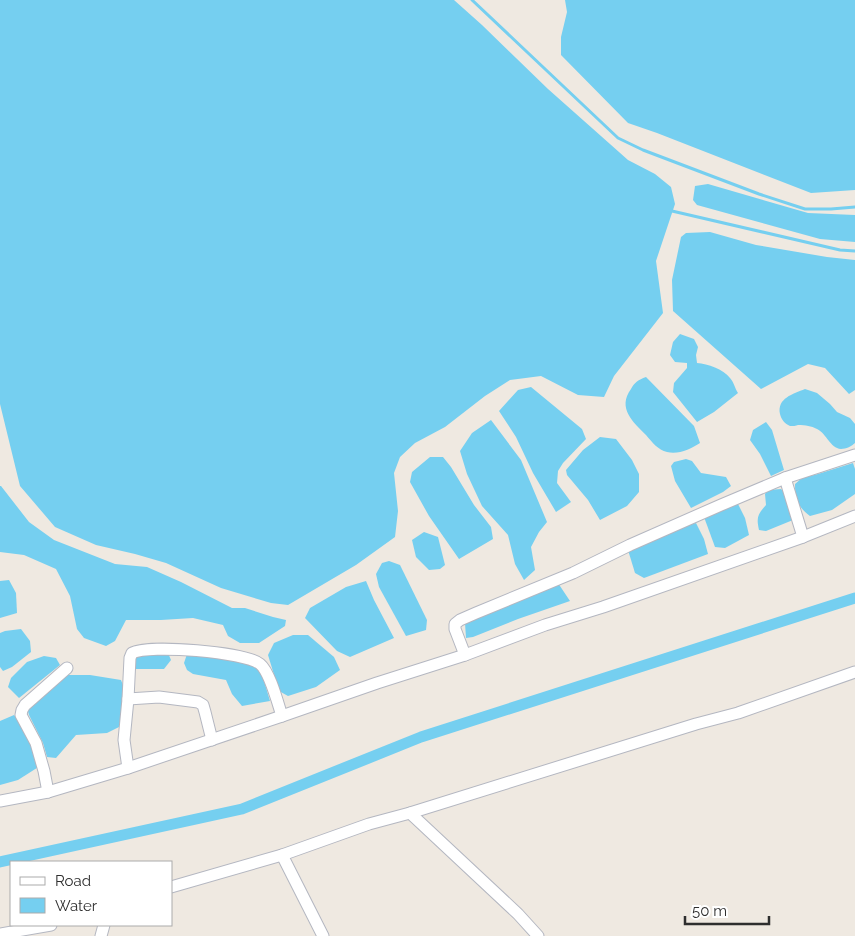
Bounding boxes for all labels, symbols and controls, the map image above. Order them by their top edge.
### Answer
legend [10,861,172,926]
text: Road [55,872,91,890]
scale bar [685,894,769,926]
text: Water [55,897,98,915]
text: 50 m [692,902,727,920]

